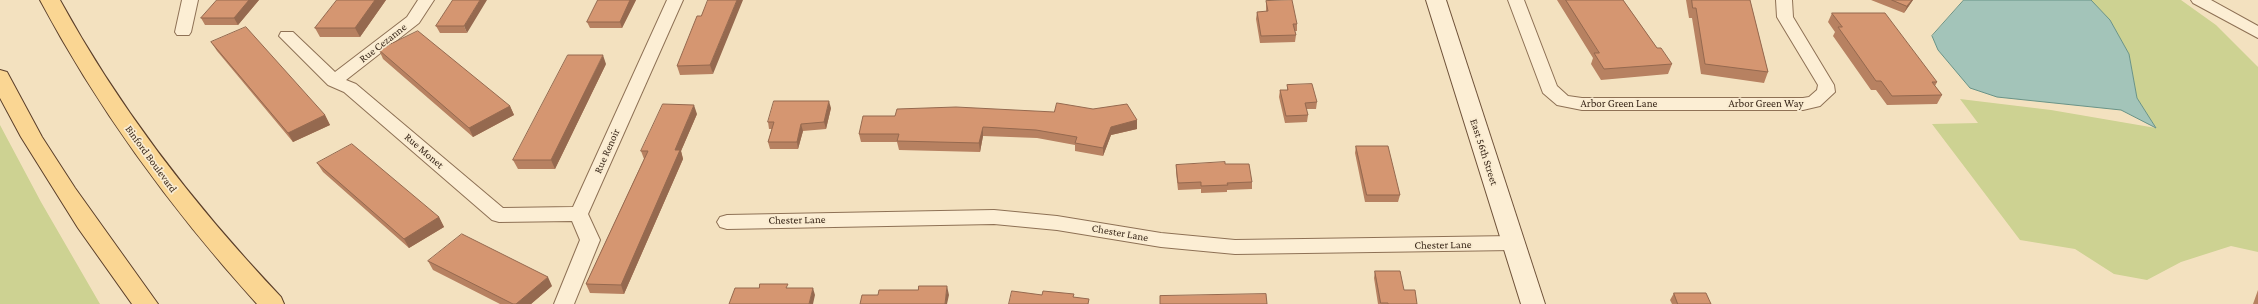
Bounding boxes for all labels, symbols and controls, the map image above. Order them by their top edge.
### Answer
street label: Rue Cezanne [357,20,409,66]
street label: Arbor Green Lane [1581,97,1657,111]
street label: Arbor Green Way [1728,97,1804,111]
street label: East 56th Street [1467,117,1501,187]
street label: Binford Boulevard [122,123,180,195]
street label: Rue Renoir [591,127,623,175]
street label: Rue Monet [402,130,446,172]
street label: Chester Lane [768,213,826,227]
street label: Chester Lane [1091,222,1149,244]
street label: Chester Lane [1414,238,1472,252]

